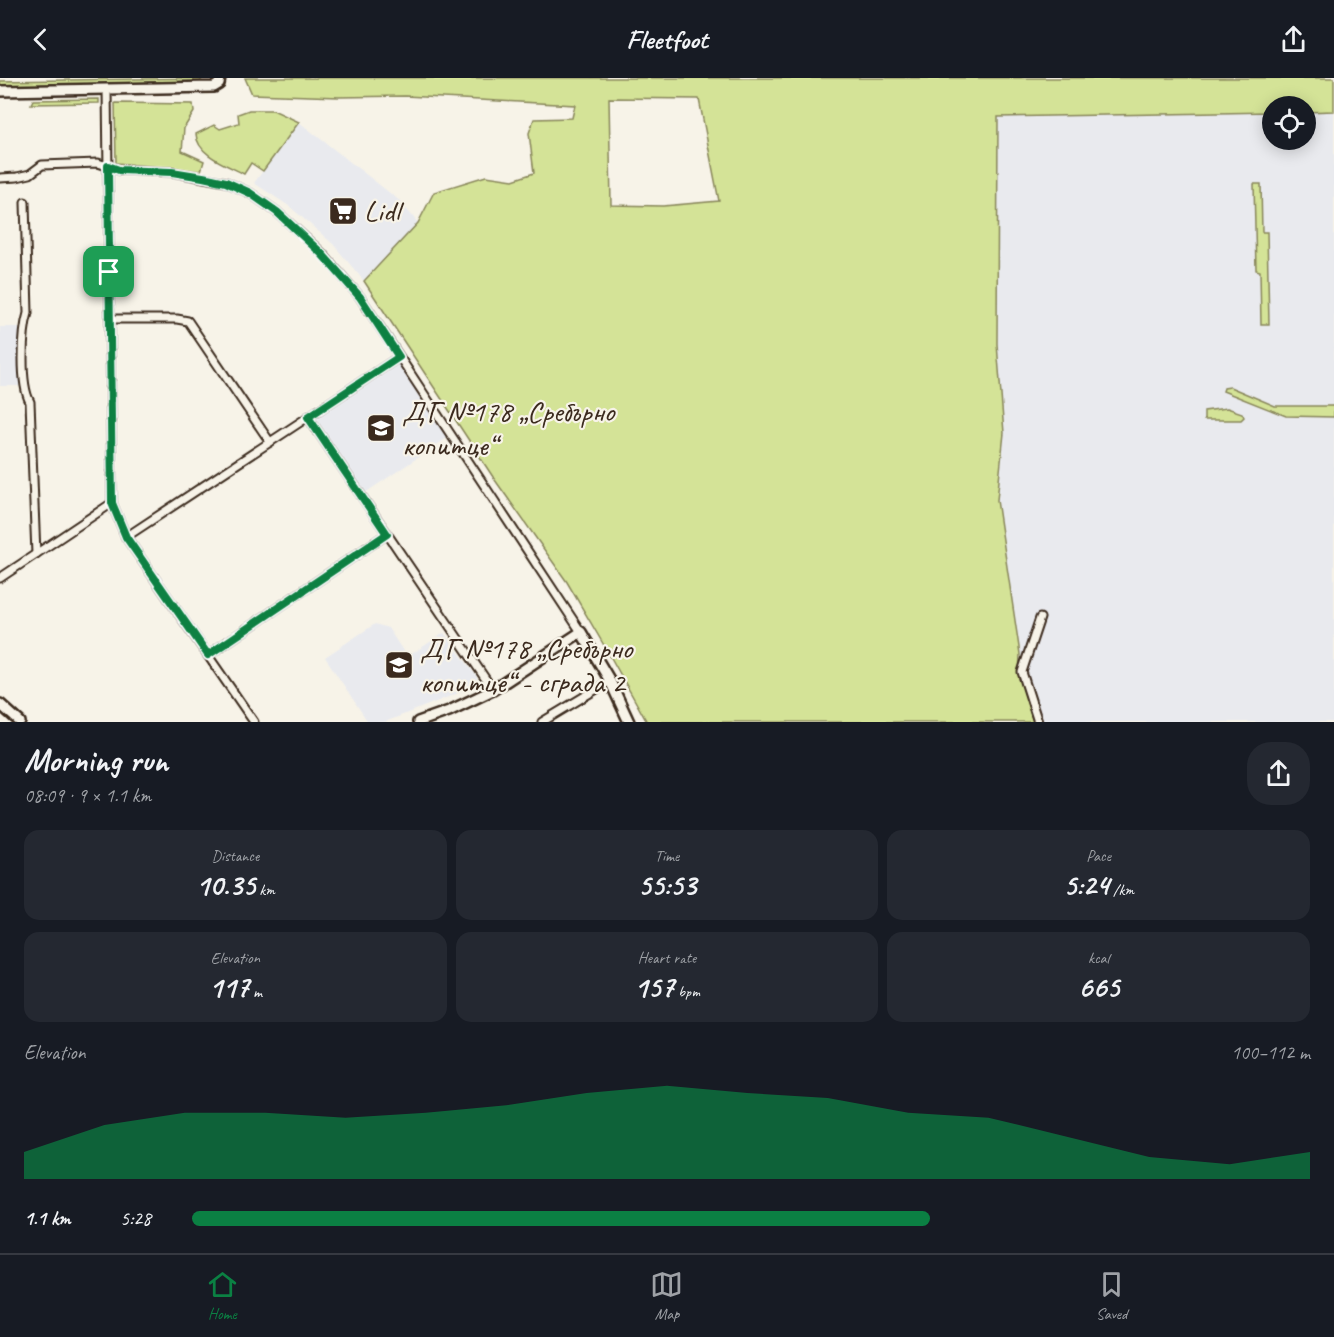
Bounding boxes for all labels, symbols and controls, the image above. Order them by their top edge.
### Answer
text: Fleetfoot [626,22,708,56]
icon: back [24,23,57,56]
icon: share [1277,23,1310,56]
map controls [1262,96,1316,150]
button: locate [1262,96,1316,150]
place label: Lidl [364,192,404,230]
supermarket icon: Lidl [327,195,359,227]
pin [83,246,134,297]
icon: arrive [92,255,125,288]
place label: ДГ №178 „Сребърно копитце“ [402,392,616,464]
school or university icon: ДГ №178 „Сребърно копитце“ [365,412,397,444]
place label: ДГ №178 „Сребърно копитце“ - сграда 2 [420,629,634,701]
school or university icon: ДГ №178 „Сребърно копитце“ - сграда 2 [383,649,415,681]
text: Morning run [24,739,168,781]
button: share [1247,742,1310,805]
text: 08:09 · 9 × 1.1 km [24,783,151,808]
text: Distance [211,846,259,866]
text: Time [655,846,679,866]
text: Pace [1086,846,1111,866]
text: 10.35 [196,866,255,904]
text: 55:53 [638,866,696,904]
text: 5:24 [1063,866,1109,904]
text: km [255,880,275,900]
text: /km [1109,880,1134,900]
text: Elevation [211,948,260,968]
text: Heart rate [638,948,696,968]
text: kcal [1088,948,1109,968]
text: 117 [209,968,249,1006]
text: 157 [634,968,674,1006]
text: 665 [1078,968,1119,1006]
text: m [249,982,262,1002]
text: bpm [674,982,700,1002]
text: Elevation [24,1040,86,1065]
text: 100–112 m [1231,1040,1310,1065]
text: 1.1 km [24,1206,71,1231]
text: 5:28 [120,1206,151,1231]
tab: Home [206,1268,239,1324]
tab: Map [650,1268,683,1324]
tab: Saved [1095,1268,1128,1324]

